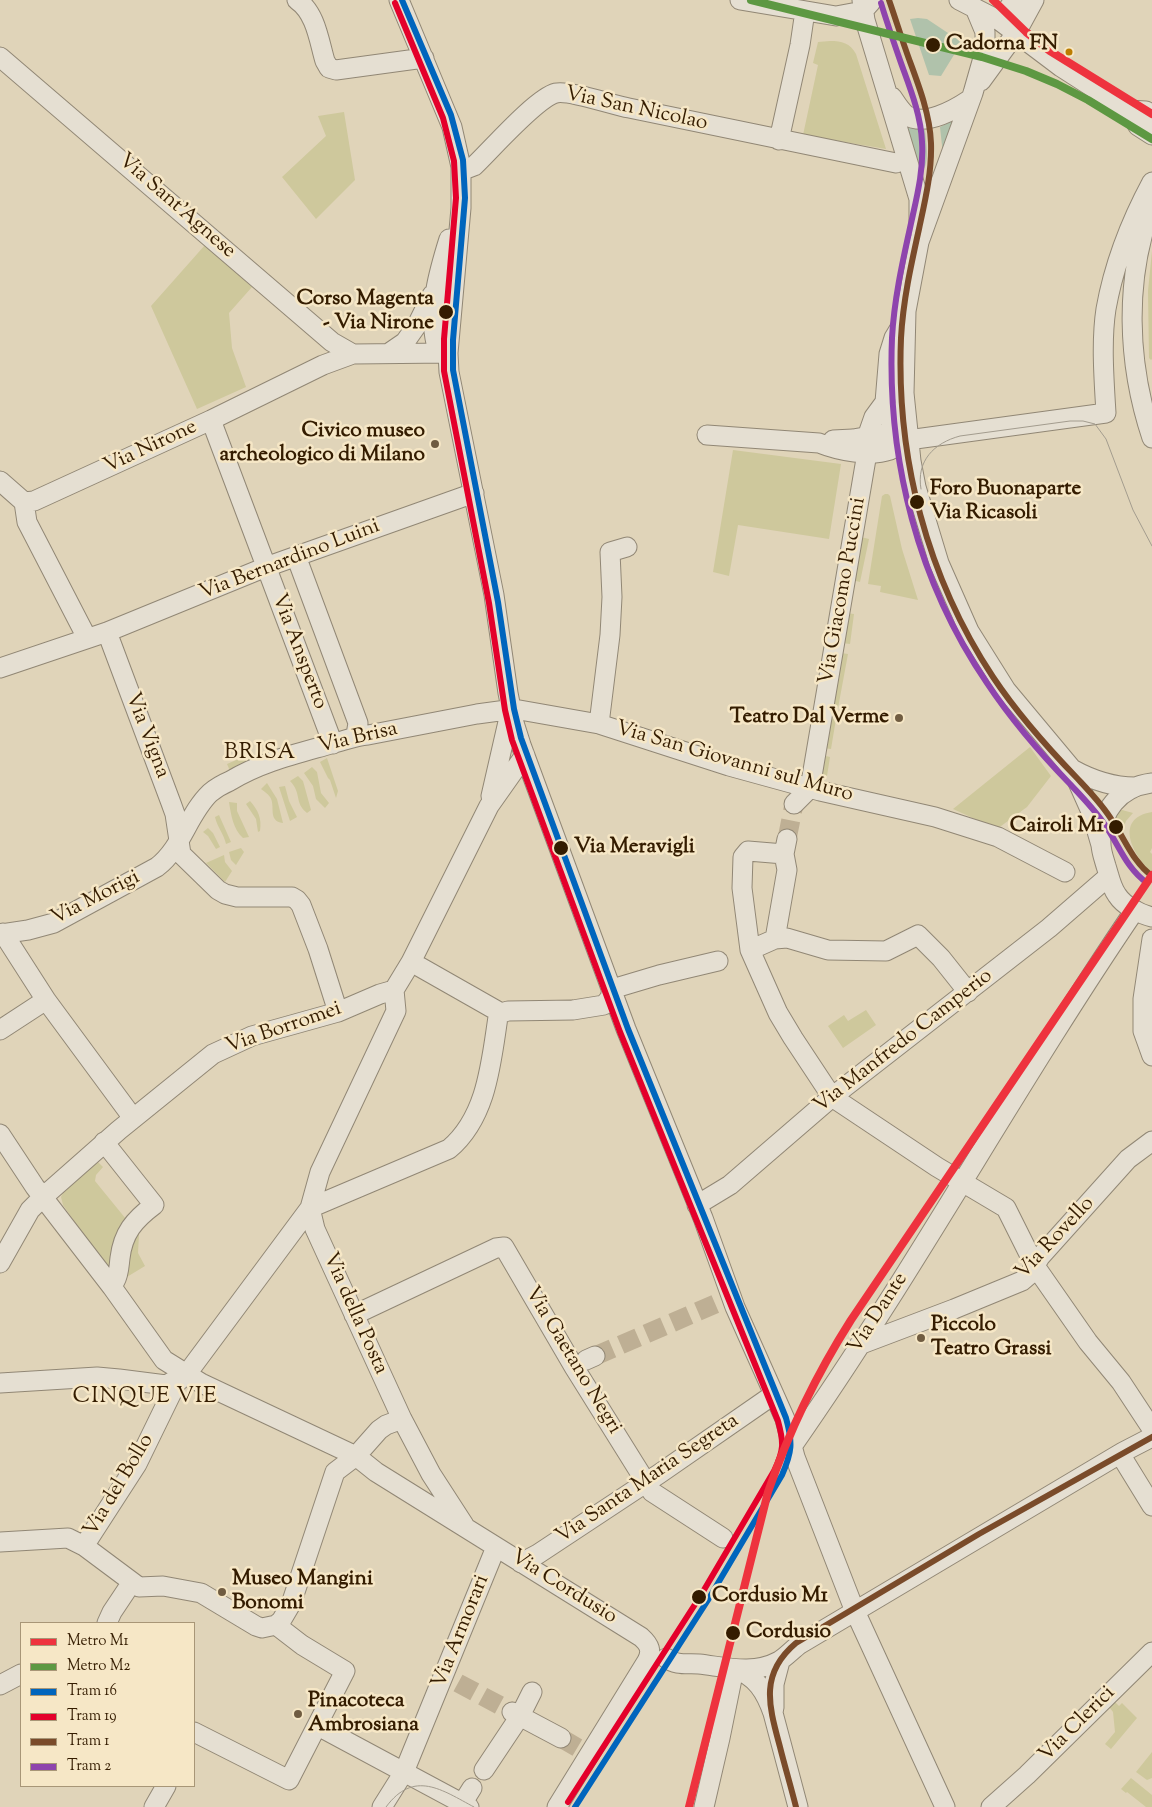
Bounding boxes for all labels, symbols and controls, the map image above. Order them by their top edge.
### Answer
place label: Cadorna FN [946,32,1058,58]
marker: Cadorna FN [924,36,942,54]
unlabelled marker [1064,47,1074,57]
street label: Via San Nicolao [562,83,710,137]
street label: Via Sant'Agnese [112,149,240,265]
place label: Corso Magenta - Via Nirone [296,287,434,337]
marker: Corso Magenta - Via Nirone [437,303,455,321]
street label: Via Nirone [101,416,201,480]
place label: Civico museo archeologico di Milano [220,419,425,469]
marker: Civico museo archeologico di Milano [429,438,441,450]
place label: Foro Buonaparte Via Ricasoli [930,477,1081,527]
marker: Foro Buonaparte Via Ricasoli [908,493,926,511]
street label: Via Giacomo Puccini [815,496,873,686]
street label: Via Bernardino Luini [196,515,384,607]
street label: Via Ansperto [264,591,332,713]
street label: Via Vigna [118,690,174,782]
place label: Teatro Dal Verme [730,705,889,731]
marker: Teatro Dal Verme [893,712,905,724]
street label: Via San Giovanni sul Muro [612,717,856,809]
street label: Via Brisa [316,718,400,760]
district label: BRISA [223,741,297,767]
place label: Cairoli M1 [1010,814,1104,840]
marker: Cairoli M1 [1107,818,1125,836]
place label: Via Meravigli [574,835,695,861]
marker: Via Meravigli [552,839,570,857]
street label: Via Morigi [47,866,145,932]
street label: Via Manfredo Camperio [810,964,998,1120]
street label: Via Borromei [223,997,345,1061]
street label: Via Rovello [1011,1192,1101,1286]
street label: Via della Posta [316,1249,392,1379]
street label: Via Dante [844,1269,914,1359]
street label: Via Gaetano Negri [518,1283,626,1439]
place label: Piccolo Teatro Grassi [931,1313,1051,1363]
marker: Piccolo Teatro Grassi [915,1332,927,1344]
district label: CINQUE VIE [71,1385,219,1411]
street label: Via Santa Maria Segreta [552,1409,744,1551]
street label: Via del Bollo [80,1430,160,1542]
street label: Via Cordusio [505,1545,621,1631]
place label: Museo Mangini Bonomi [232,1567,373,1617]
street label: Via Armorari [428,1572,496,1692]
place label: Cordusio M1 [712,1584,828,1610]
marker: Museo Mangini Bonomi [216,1586,228,1598]
marker: Cordusio M1 [690,1588,708,1606]
place label: Cordusio [746,1620,831,1646]
legend [20,1622,195,1787]
marker: Cordusio [724,1624,742,1642]
text: Metro M1 [67,1631,129,1652]
text: Metro M2 [67,1656,130,1677]
text: Tram 16 [67,1681,117,1702]
street label: Via Clerici [1035,1682,1121,1768]
place label: Pinacoteca Ambrosiana [308,1689,419,1739]
text: Tram 19 [67,1706,117,1727]
marker: Pinacoteca Ambrosiana [292,1708,304,1720]
text: Tram 1 [67,1731,109,1752]
text: Tram 2 [67,1756,111,1777]

